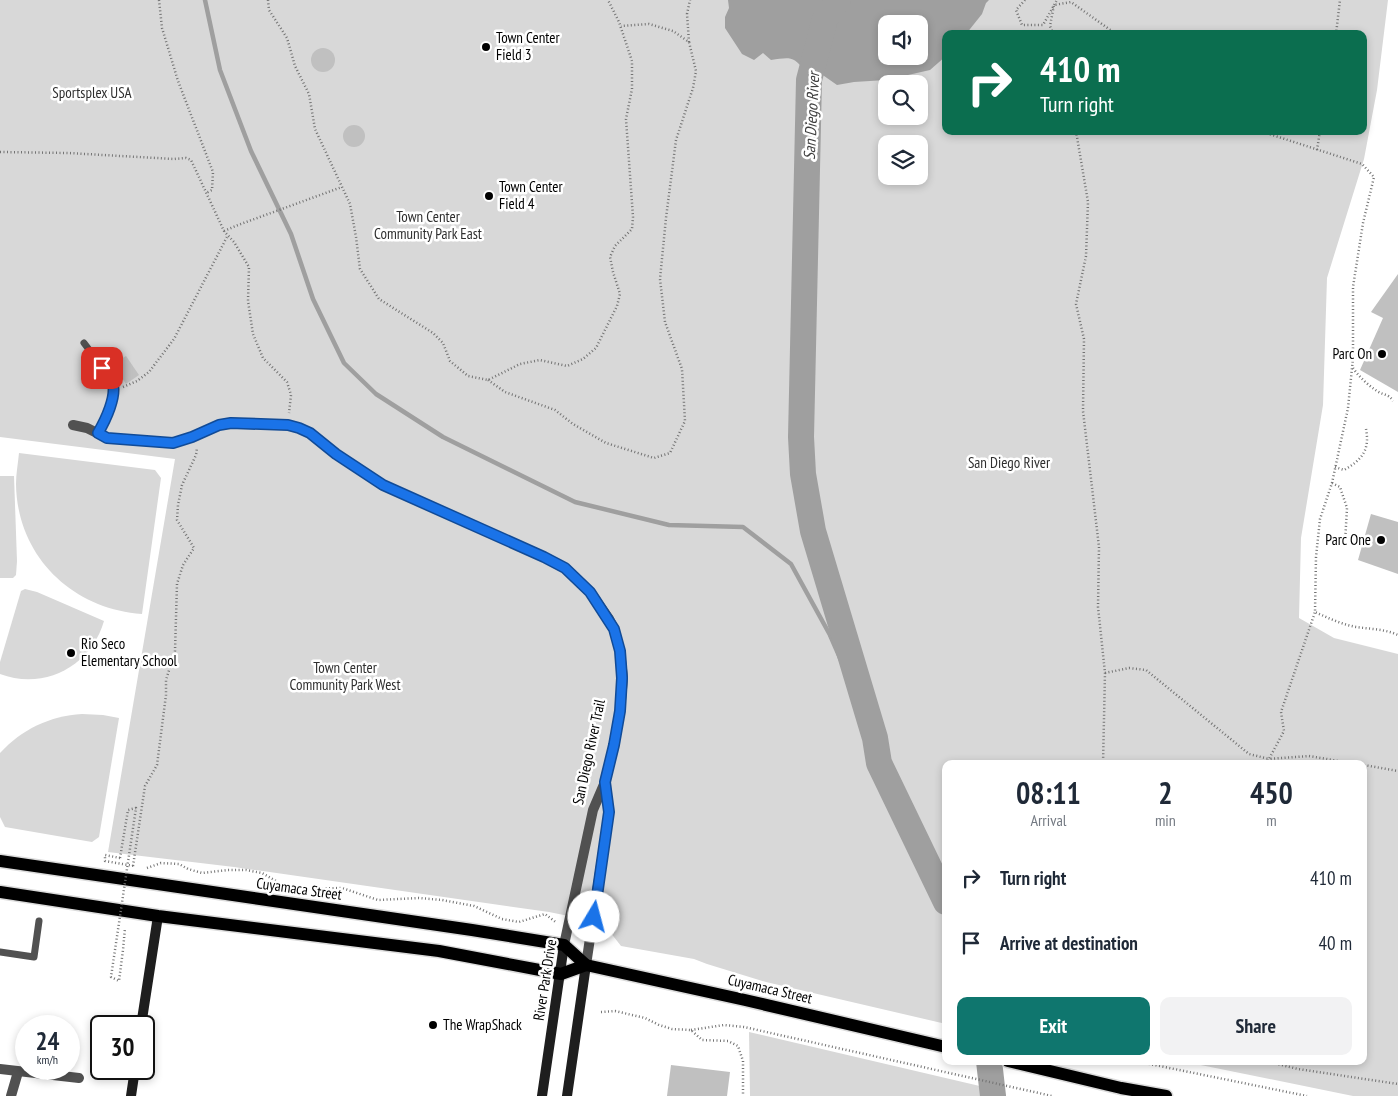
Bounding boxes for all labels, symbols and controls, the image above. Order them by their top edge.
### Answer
map controls [878,15,928,185]
button: sound [878,15,928,65]
place label: Town Center Field 3 [496,28,561,64]
marker: Town Center Field 3 [480,41,492,53]
text: 410 m [1040,46,1121,92]
icon: right [957,50,1022,115]
water label: San Diego River [799,69,823,160]
button: search [878,75,928,125]
park label: Sportsplex USA [52,83,133,102]
text: Turn right [1040,90,1114,118]
button: layers [878,135,928,185]
place label: Town Center Field 4 [499,177,564,213]
marker: Town Center Field 4 [483,190,495,202]
park label: Town Center Community Park East [374,207,482,243]
place label: Parc On [1332,344,1372,363]
pin [81,347,123,389]
marker: Parc On [1376,348,1388,360]
icon: arrive [88,354,116,382]
park label: San Diego River [968,453,1051,472]
place label: Parc One [1325,530,1371,549]
marker: Parc One [1375,534,1387,546]
place label: Rio Seco Elementary School [81,634,178,670]
marker: Rio Seco Elementary School [65,647,77,659]
park label: Town Center Community Park West [289,658,401,694]
street label: San Diego River Trail [568,697,609,806]
text: 08:11 [1016,773,1081,812]
text: 2 [1158,773,1173,812]
text: 450 [1250,773,1293,812]
text: Arrival [1030,810,1067,830]
text: min [1155,810,1176,830]
text: m [1266,810,1277,830]
icon: right [957,864,985,892]
text: Turn right [1000,866,1066,890]
text: 410 m [1310,866,1352,890]
street label: Cuyamaca Street [255,873,343,904]
position arrow [567,890,619,942]
icon: arrive [957,929,985,957]
text: Arrive at destination [1000,931,1138,955]
text: 40 m [1319,931,1352,955]
street label: River Park Drive [529,938,560,1022]
street label: Cuyamaca Street [726,970,814,1007]
button: Exit [957,997,1150,1055]
button: Share [1160,997,1352,1055]
speed limit sign: 30 [90,1015,155,1080]
place label: The WrapShack [443,1015,522,1034]
marker: The WrapShack [427,1019,439,1031]
text: 24 [36,1025,59,1057]
text: km/h [37,1052,58,1067]

